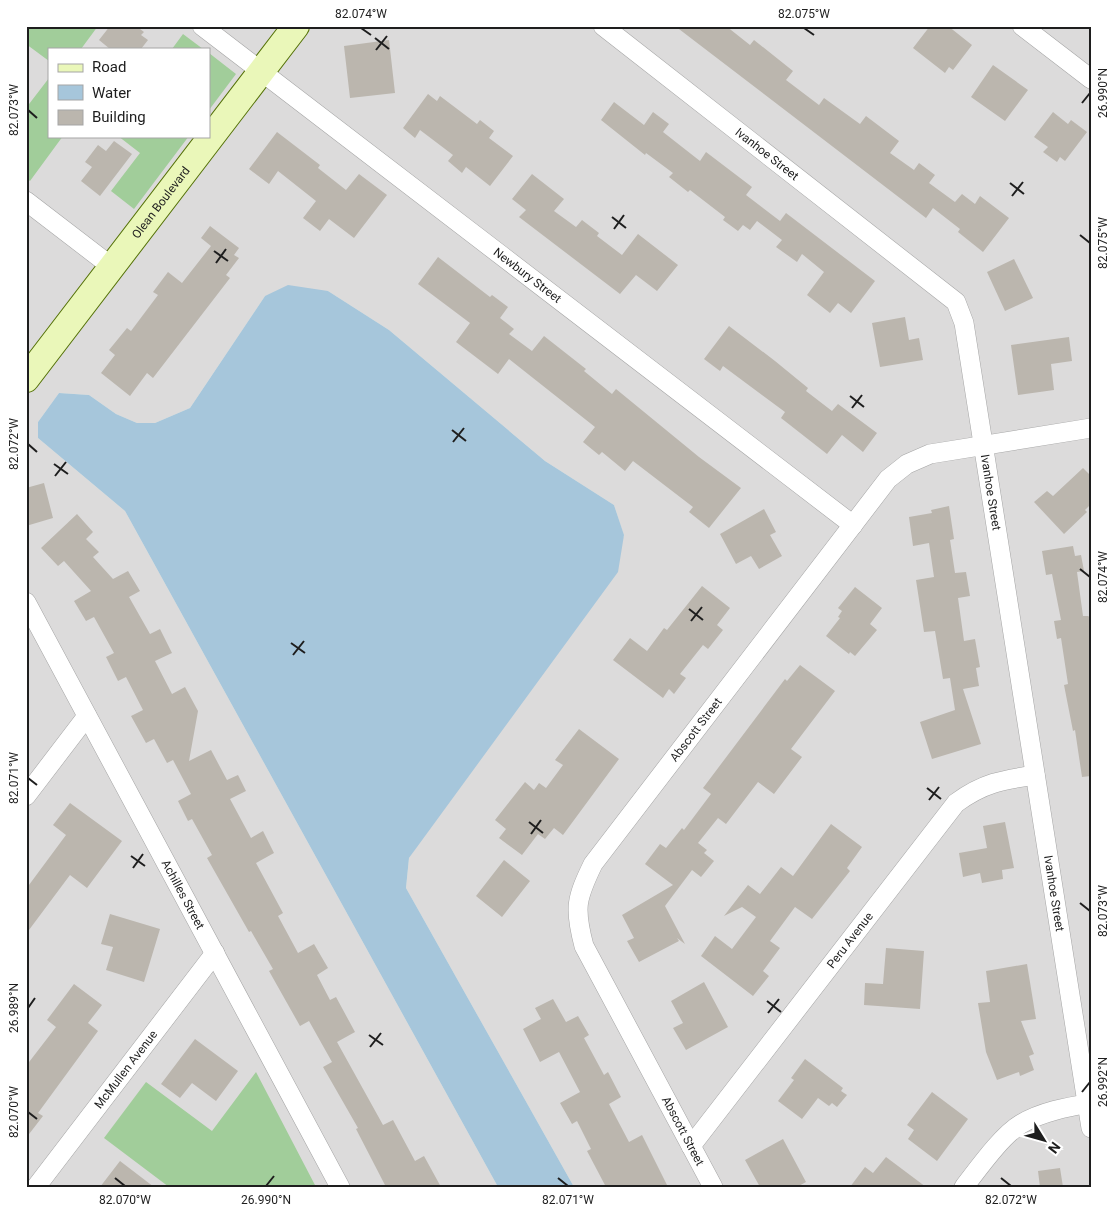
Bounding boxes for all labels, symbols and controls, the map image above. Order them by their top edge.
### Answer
text: 82.074°W [335,7,387,21]
text: 82.075°W [778,7,830,21]
legend [48,48,210,138]
text: Road [92,58,126,76]
text: 26.990°N [1096,68,1110,118]
text: 82.073°W [7,84,21,136]
text: Water [92,84,131,102]
text: Building [92,108,146,126]
street label: Ivanhoe Street [732,125,801,183]
street label: Olean Boulevard [129,164,193,241]
text: 82.075°W [1096,217,1110,269]
street label: Newbury Street [491,245,564,306]
text: 82.072°W [7,418,21,470]
street label: Ivanhoe Street [978,453,1004,531]
text: 82.074°W [1096,551,1110,603]
street label: Abscott Street [667,695,725,764]
text: 82.071°W [7,752,21,804]
street label: Ivanhoe Street [1041,854,1067,932]
street label: Achilles Street [159,857,207,932]
text: 82.073°W [1096,885,1110,937]
street label: Peru Avenue [824,910,876,971]
text: 26.989°N [7,983,21,1033]
street label: McMullen Avenue [91,1027,160,1111]
text: 26.992°N [1096,1057,1110,1107]
text: 82.070°W [7,1086,21,1138]
street label: Abscott Street [659,1094,707,1168]
north arrow [1020,1116,1070,1166]
text: N [1045,1139,1064,1157]
text: 82.070°W [99,1193,151,1207]
text: 26.990°N [241,1193,291,1207]
text: 82.071°W [542,1193,594,1207]
text: 82.072°W [985,1193,1037,1207]

